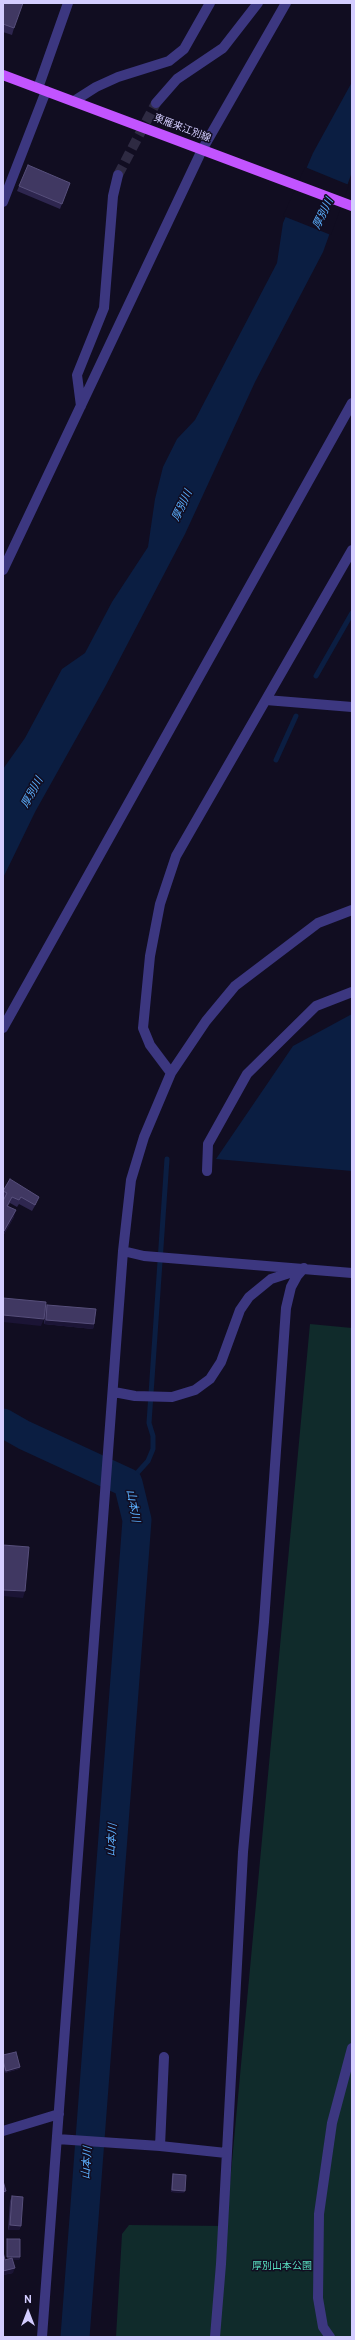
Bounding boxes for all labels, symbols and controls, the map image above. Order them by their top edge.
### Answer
street label: 東雁来江別線 [152,113,212,145]
water label: 厚別川 [311,196,337,232]
water label: 厚別川 [170,488,196,524]
water label: 厚別川 [19,775,47,811]
water label: 山本川 [123,1489,141,1523]
water label: 山本川 [105,1823,121,1857]
water label: 山本川 [80,2146,96,2180]
park label: 厚別山本公園 [252,2261,312,2273]
north arrow [8,2292,48,2332]
text: N [24,2293,32,2307]

